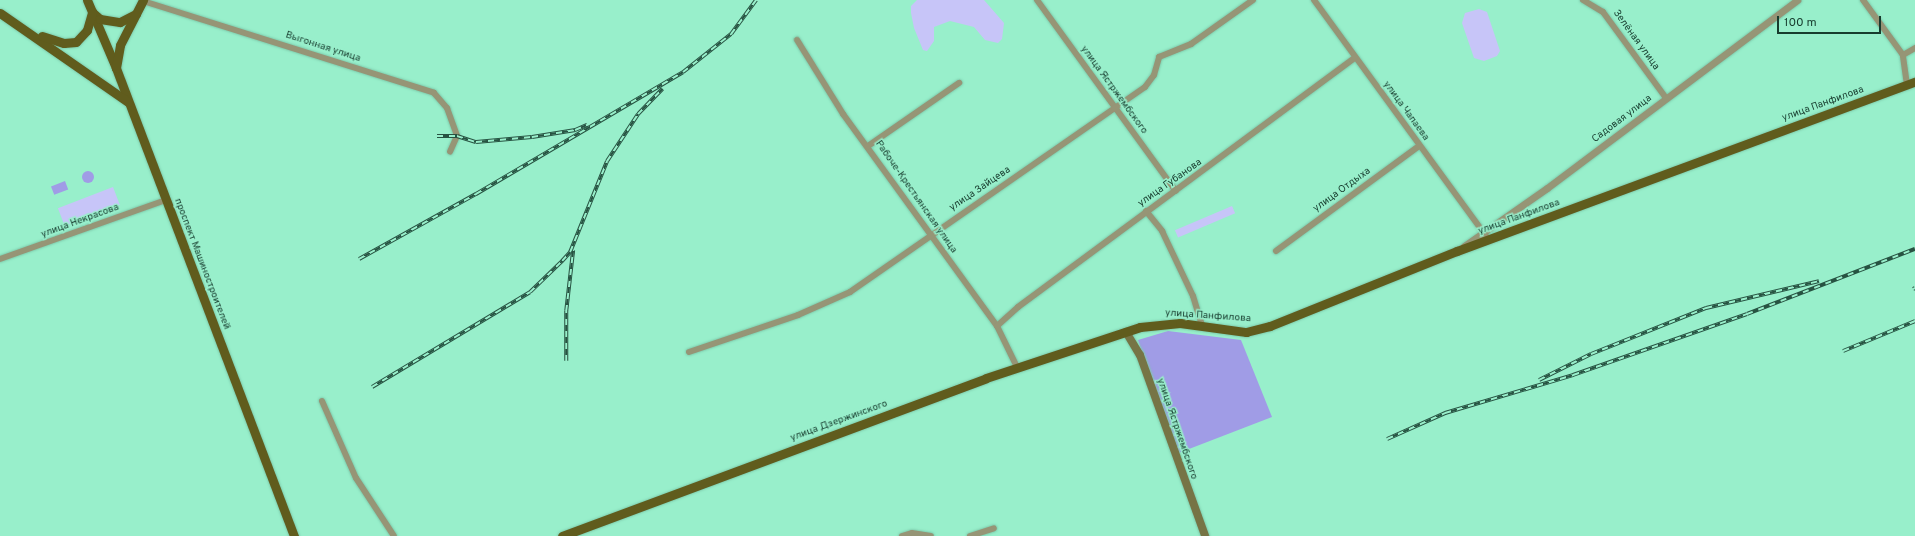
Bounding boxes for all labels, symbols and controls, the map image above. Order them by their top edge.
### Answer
street label: Зелёная улица [1610,8,1662,72]
scale bar [1779,8,1883,34]
text: 100 m [1784,15,1817,31]
street label: Выгонная улица [284,29,362,65]
street label: улица Ястржембского [1078,44,1150,136]
street label: улица Чапаева [1380,79,1432,143]
street label: улица Панфилова [1781,84,1865,124]
street label: Садовая улица [1590,93,1654,145]
street label: Рабоче-Крестьянская улица [872,138,960,256]
street label: улица Губанова [1136,156,1204,210]
street label: улица Зайцева [947,164,1013,214]
street label: улица Отдыха [1311,165,1373,215]
street label: проспект Машиностроителей [171,197,233,331]
street label: улица Панфилова [1477,197,1561,237]
street label: улица Некрасова [39,201,121,241]
street label: улица Панфилова [1165,307,1251,325]
street label: улица Ястржембского [1154,377,1200,481]
street label: улица Дзержинского [789,398,889,444]

